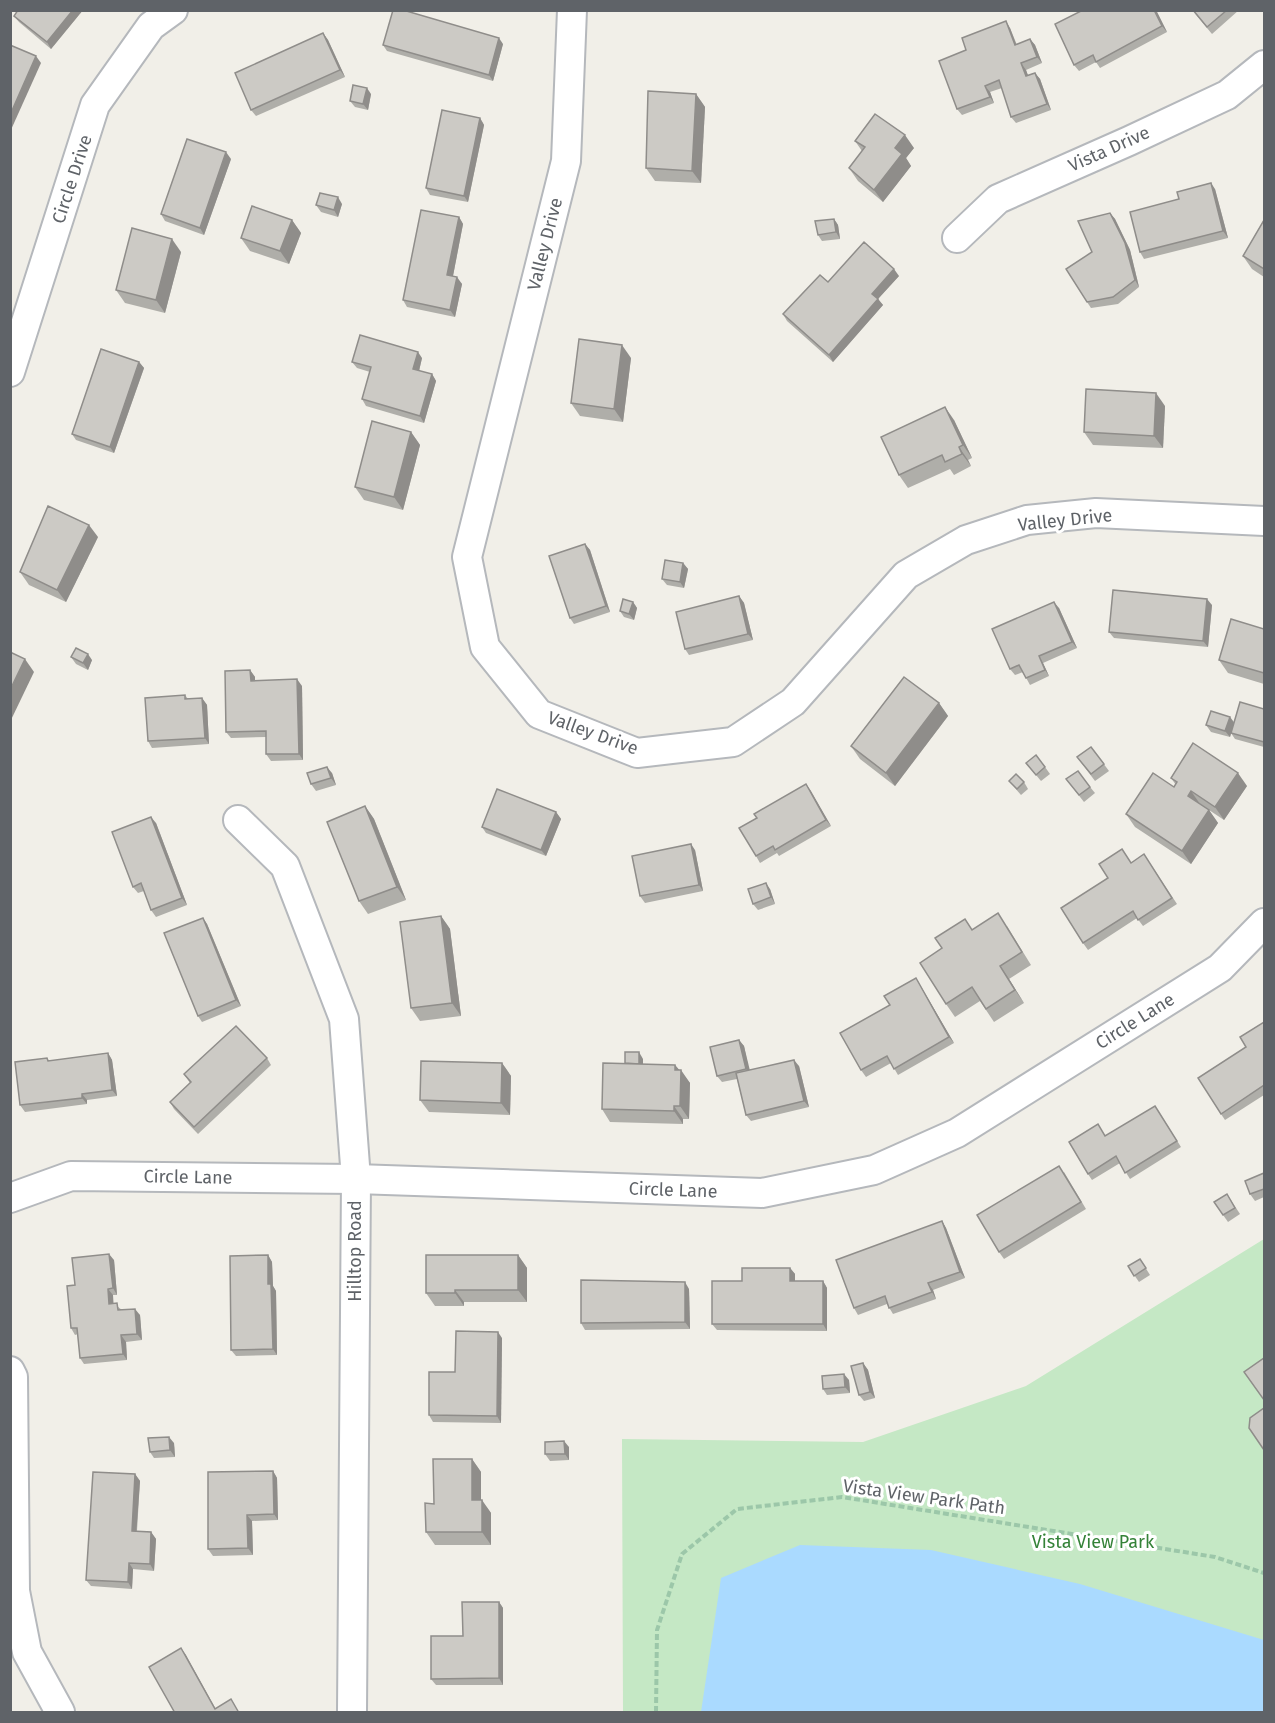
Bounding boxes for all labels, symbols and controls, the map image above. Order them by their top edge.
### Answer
street label: Vista Drive [1065,121,1153,177]
street label: Circle Drive [47,132,97,226]
street label: Valley Drive [523,195,567,293]
street label: Valley Drive [1017,504,1113,536]
street label: Valley Drive [545,706,641,760]
street label: Circle Lane [1091,988,1179,1054]
street label: Circle Lane [143,1165,233,1189]
street label: Circle Lane [628,1177,718,1203]
street label: Hilltop Road [344,1200,366,1302]
street label: Vista View Park Path [842,1475,1006,1519]
park label: Vista View Park [1032,1531,1155,1553]

